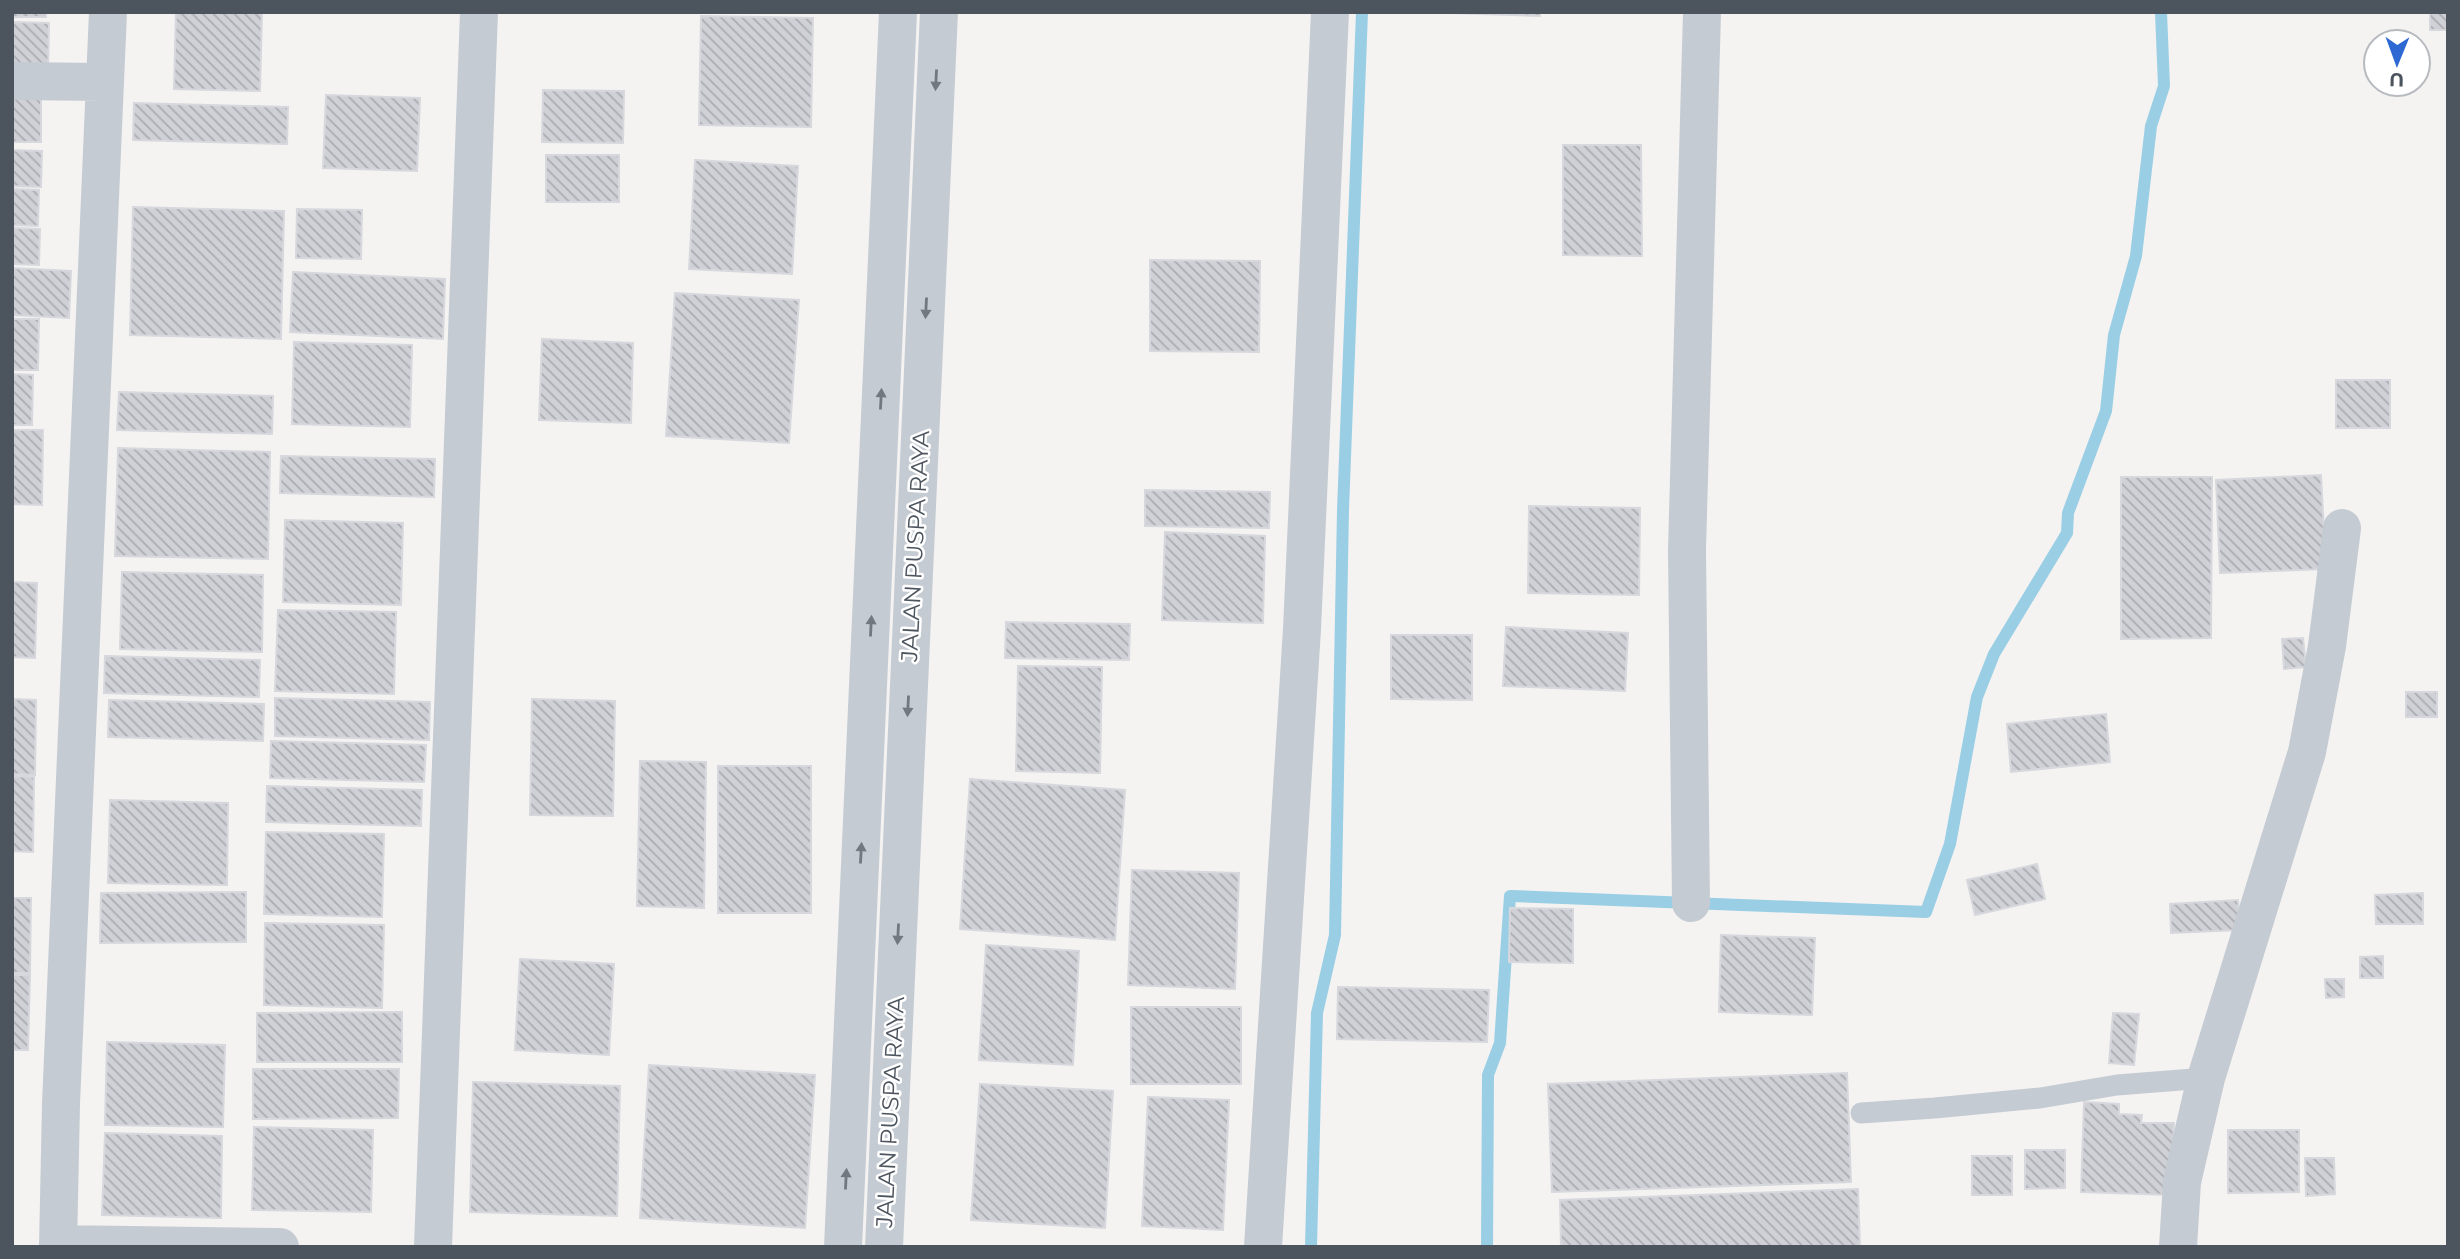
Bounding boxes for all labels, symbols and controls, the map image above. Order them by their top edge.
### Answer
north arrow [2362,28,2432,98]
text: U [2389,68,2404,91]
one-way arrow [930,70,941,92]
one-way arrow [920,297,931,319]
one-way arrow [875,388,886,410]
street label: JALAN PUSPA RAYA [895,429,935,663]
one-way arrow [865,615,876,637]
one-way arrow [903,696,914,718]
one-way arrow [855,842,866,864]
one-way arrow [893,923,904,945]
street label: JALAN PUSPA RAYA [870,995,910,1229]
one-way arrow [841,1167,852,1189]

